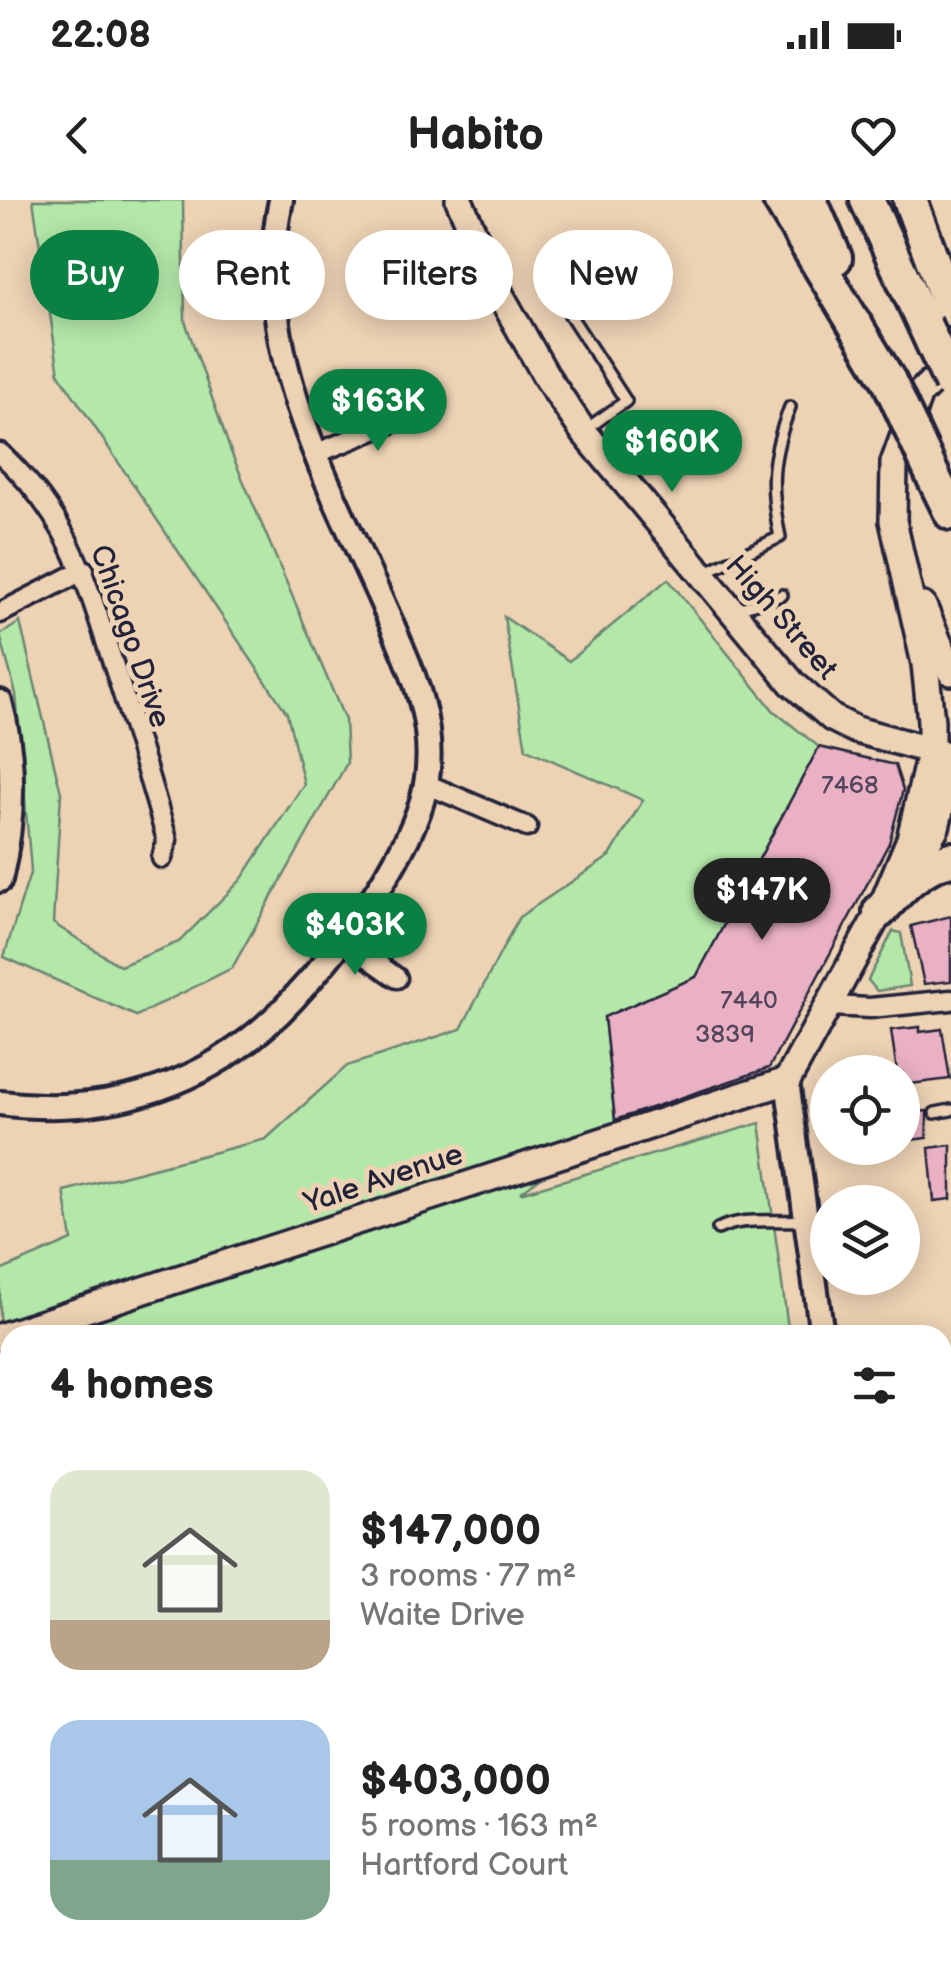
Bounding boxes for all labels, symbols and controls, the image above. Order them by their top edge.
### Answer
text: 22:08 [50,13,151,58]
icon: back [50,108,105,163]
text: Habito [407,108,544,163]
icon: heart [846,108,901,163]
chip: Buy [30,230,159,320]
chip: Rent [179,230,325,320]
chip: Filters [345,230,513,320]
chip: New [533,230,673,320]
pin: $163K [308,369,448,454]
text: $163K [331,382,425,421]
pin: $160K [602,410,742,495]
text: $160K [624,423,720,462]
street label: Chicago Drive [82,540,178,732]
street label: High Street [718,548,845,687]
house number: 7468 [821,770,879,801]
pin: $147K [692,858,832,943]
text: $147K [716,871,808,910]
pin: $403K [285,893,425,978]
text: $403K [305,906,405,945]
house number: 7440 [720,985,778,1016]
house number: 3839 [695,1019,755,1050]
map controls [810,1055,920,1295]
button: locate [810,1055,920,1165]
street label: Yale Avenue [298,1136,467,1222]
button: layers [810,1185,920,1295]
icon: filters [847,1358,902,1413]
text: 4 homes [50,1360,214,1411]
text: $147,000 [360,1506,541,1557]
icon: home [130,1510,250,1630]
text: 3 rooms · 77 m² [360,1557,576,1596]
text: Waite Drive [360,1596,525,1635]
text: $403,000 [360,1756,551,1807]
icon: home [130,1760,250,1880]
text: 5 rooms · 163 m² [360,1807,598,1846]
text: Hartford Court [360,1846,568,1885]

